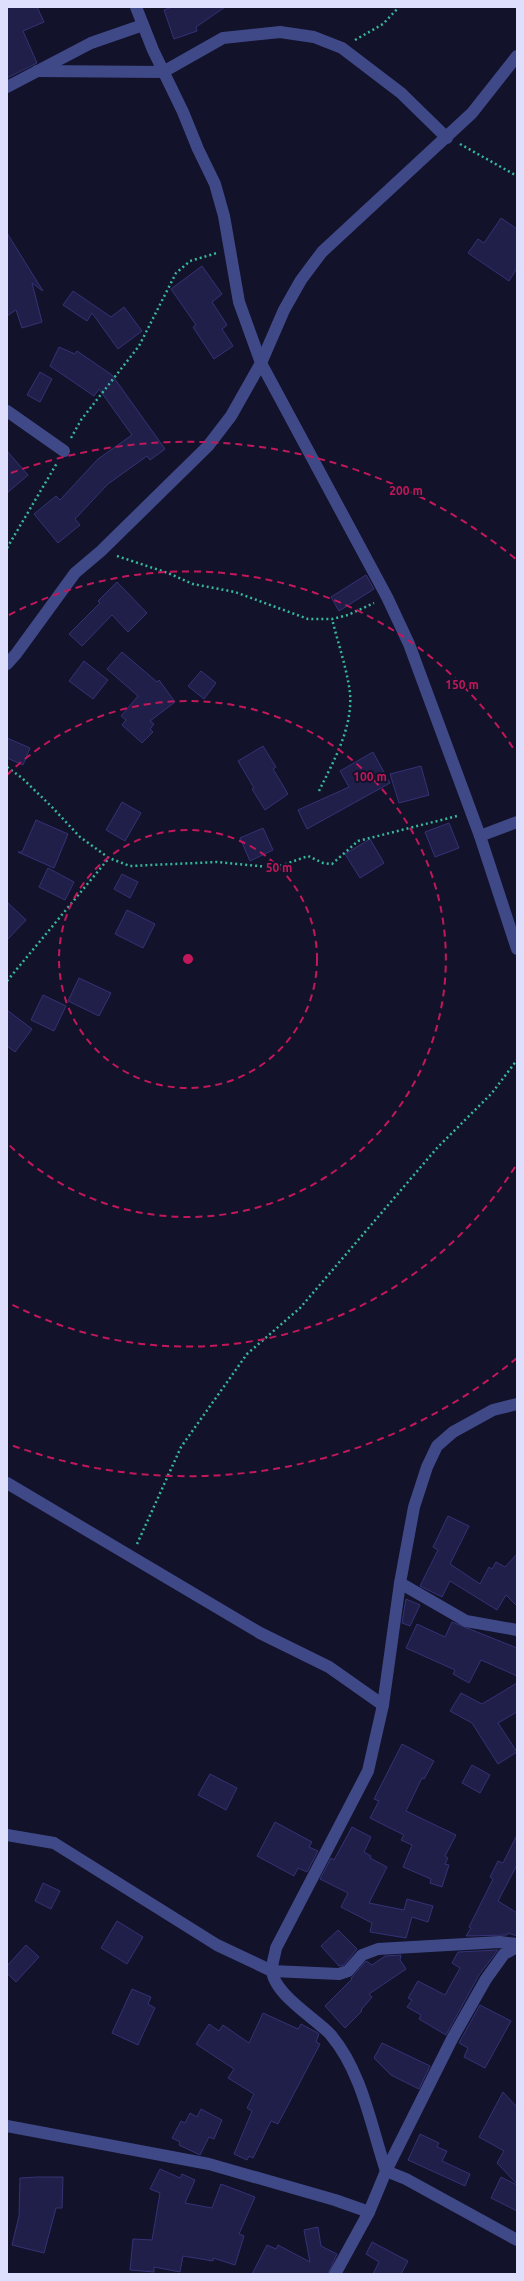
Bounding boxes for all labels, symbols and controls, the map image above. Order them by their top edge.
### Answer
text: 200 m [389,484,423,497]
text: 150 m [445,678,479,691]
text: 100 m [353,770,387,783]
text: 50 m [266,861,292,874]
centre of rings [181,952,195,966]

